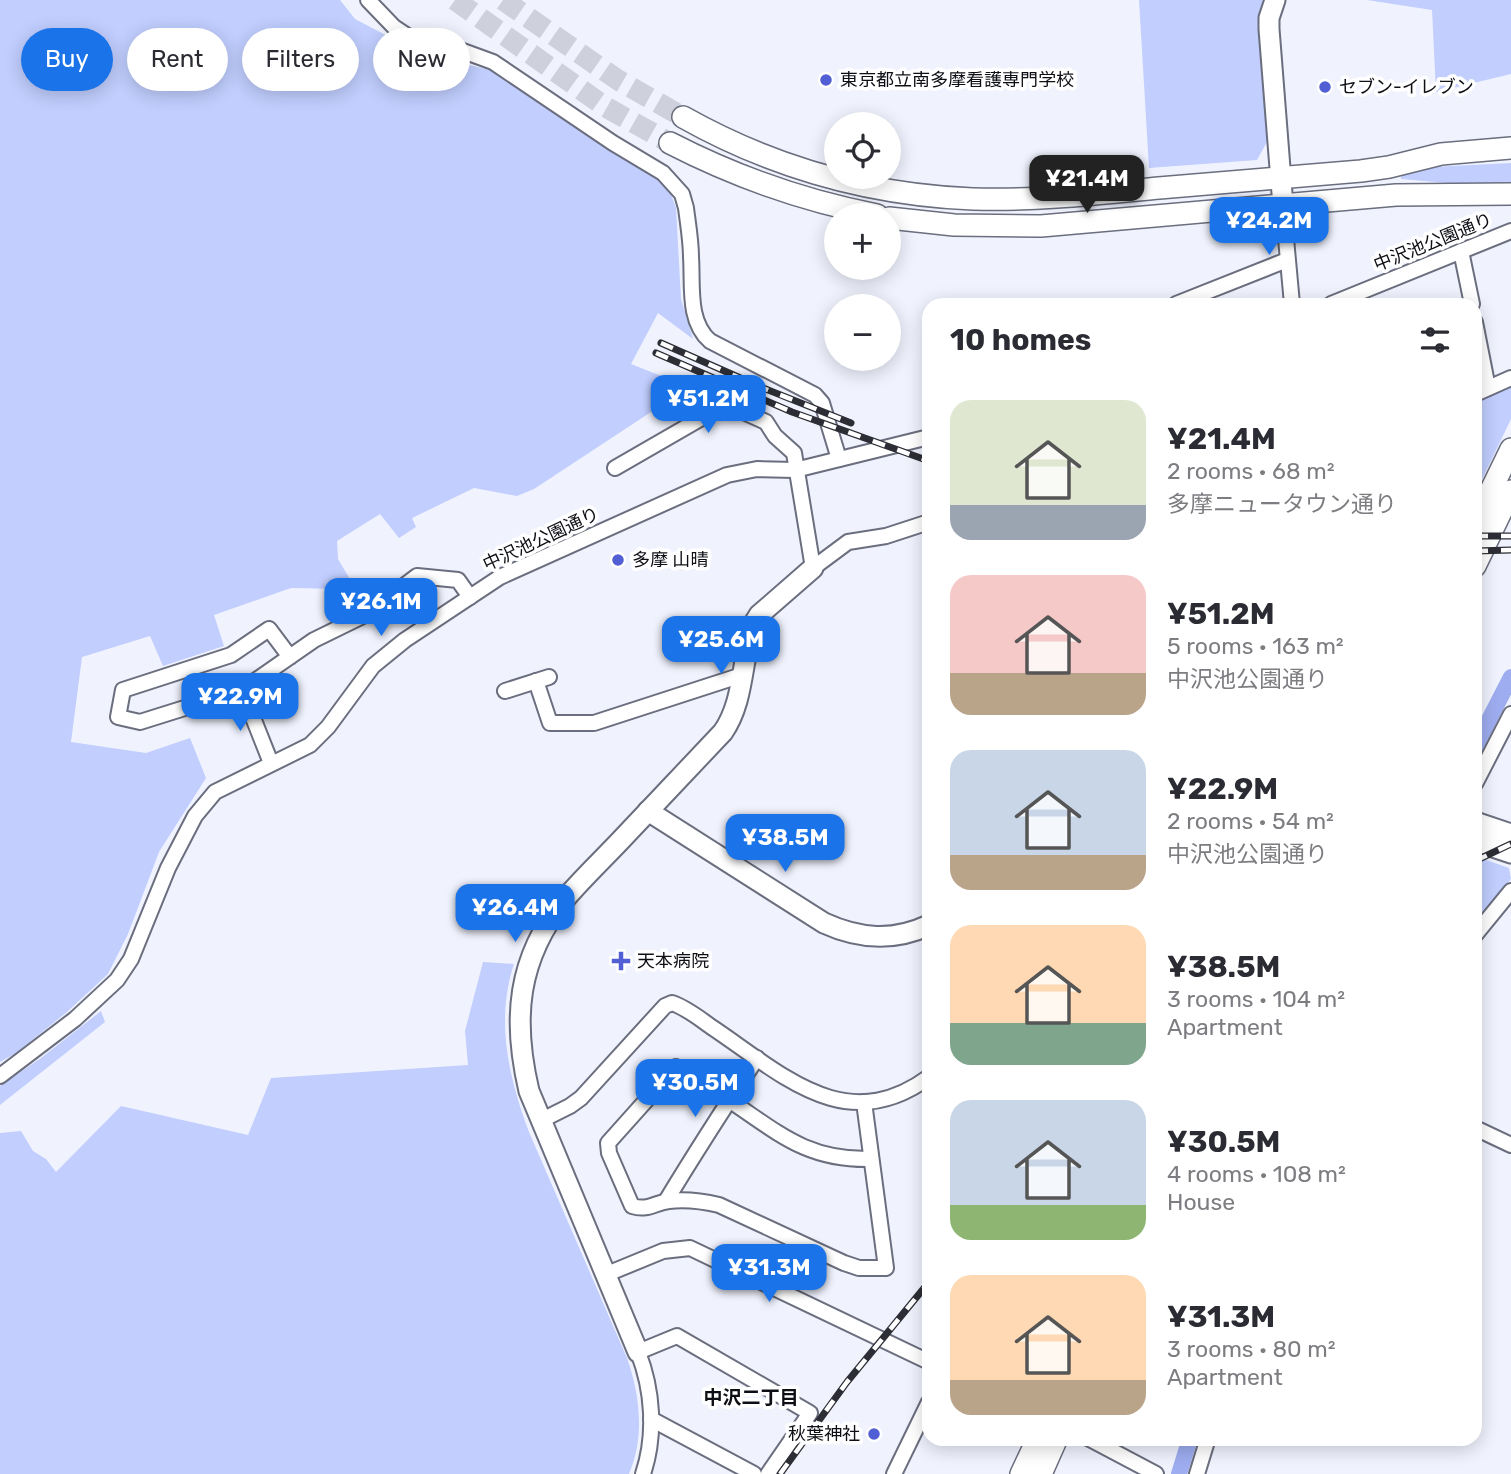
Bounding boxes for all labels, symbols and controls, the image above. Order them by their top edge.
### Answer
chip: Buy [21,28,113,91]
chip: Rent [127,28,228,91]
chip: Filters [242,28,359,91]
chip: New [373,28,470,91]
place label: 東京都立南多摩看護専門学校 [840,69,1074,91]
marker: 東京都立南多摩看護専門学校 [818,72,834,88]
place label: セブン-イレブン [1339,76,1474,98]
marker: セブン-イレブン [1317,79,1333,95]
map controls [824,112,901,371]
button: locate [824,112,901,189]
pin: ¥21.4M [1030,156,1144,215]
text: ¥21.4M [1045,164,1129,192]
pin: ¥24.2M [1212,198,1326,257]
button: + [824,203,901,280]
text: ¥24.2M [1226,206,1312,234]
street label: 中沢池公園通り [1370,208,1496,276]
button: − [824,294,901,371]
icon: filters [1416,321,1454,359]
text: 10 homes [950,322,1091,358]
pin: ¥51.2M [651,376,765,435]
text: ¥51.2M [667,384,749,412]
text: ¥21.4M [1167,421,1276,457]
icon: home [1006,428,1090,512]
text: 2 rooms · 68 m² [1167,457,1335,485]
text: 多摩ニュータウン通り [1167,490,1397,518]
street label: 中沢池公園通り [479,502,603,576]
place label: 多摩 山晴 [632,549,708,571]
marker: 多摩 山晴 [610,552,626,568]
pin: ¥26.1M [324,578,438,638]
text: ¥26.1M [340,587,422,615]
text: ¥51.2M [1167,596,1275,632]
icon: home [1006,603,1090,687]
pin: ¥25.6M [664,616,778,676]
text: ¥25.6M [678,625,764,653]
text: 5 rooms · 163 m² [1167,632,1344,660]
text: 中沢池公園通り [1167,665,1328,693]
pin: ¥22.9M [183,674,297,733]
text: ¥22.9M [197,682,283,710]
text: ¥22.9M [1167,771,1278,807]
icon: home [1006,778,1090,862]
text: 2 rooms · 54 m² [1167,807,1334,835]
pin: ¥38.5M [728,814,842,874]
text: ¥38.5M [742,823,828,851]
text: 中沢池公園通り [1167,840,1328,868]
pin: ¥26.4M [458,884,572,944]
text: ¥26.4M [472,893,558,921]
text: ¥38.5M [1167,949,1280,985]
place label: 天本病院 [637,950,709,972]
marker: 天本病院 [611,951,631,971]
icon: home [1006,953,1090,1037]
text: 3 rooms · 104 m² [1167,985,1345,1013]
text: Apartment [1167,1013,1283,1041]
pin: ¥30.5M [638,1060,752,1119]
text: ¥30.5M [652,1068,738,1096]
text: ¥30.5M [1167,1124,1280,1160]
icon: home [1006,1128,1090,1212]
text: 4 rooms · 108 m² [1167,1160,1346,1188]
text: House [1167,1188,1235,1216]
pin: ¥31.3M [712,1244,826,1304]
text: ¥31.3M [728,1253,810,1281]
text: ¥31.3M [1167,1299,1275,1335]
icon: home [1006,1303,1090,1387]
text: 3 rooms · 80 m² [1167,1335,1336,1363]
text: Apartment [1167,1363,1283,1391]
district label: 中沢二丁目 [703,1386,799,1409]
place label: 秋葉神社 [788,1423,860,1445]
marker: 秋葉神社 [866,1426,882,1442]

